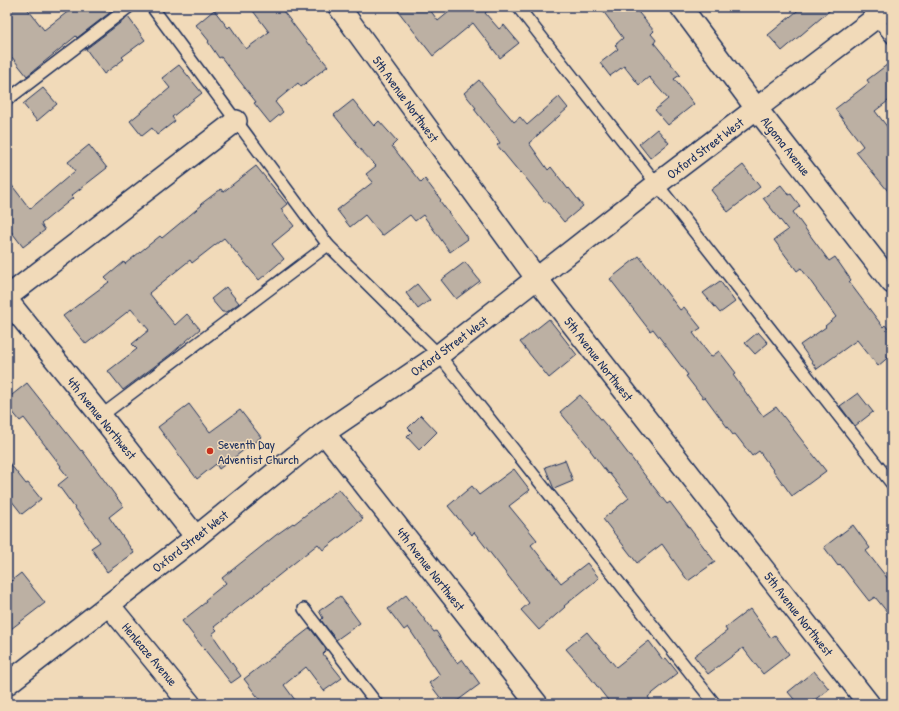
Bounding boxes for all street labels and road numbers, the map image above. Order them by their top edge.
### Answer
street label: 5th Avenue Northwest [369,52,444,146]
street label: Oxford Street West [663,113,748,183]
street label: Algoma Avenue [757,113,815,179]
street label: Oxford Street West [407,311,492,380]
street label: 5th Avenue Northwest [560,313,638,405]
street label: 4th Avenue Northwest [63,373,141,464]
street label: Oxford Street West [148,505,232,576]
street label: 4th Avenue Northwest [393,523,470,615]
street label: 5th Avenue Northwest [760,568,838,660]
street label: Henleaze Avenue [118,619,182,689]

